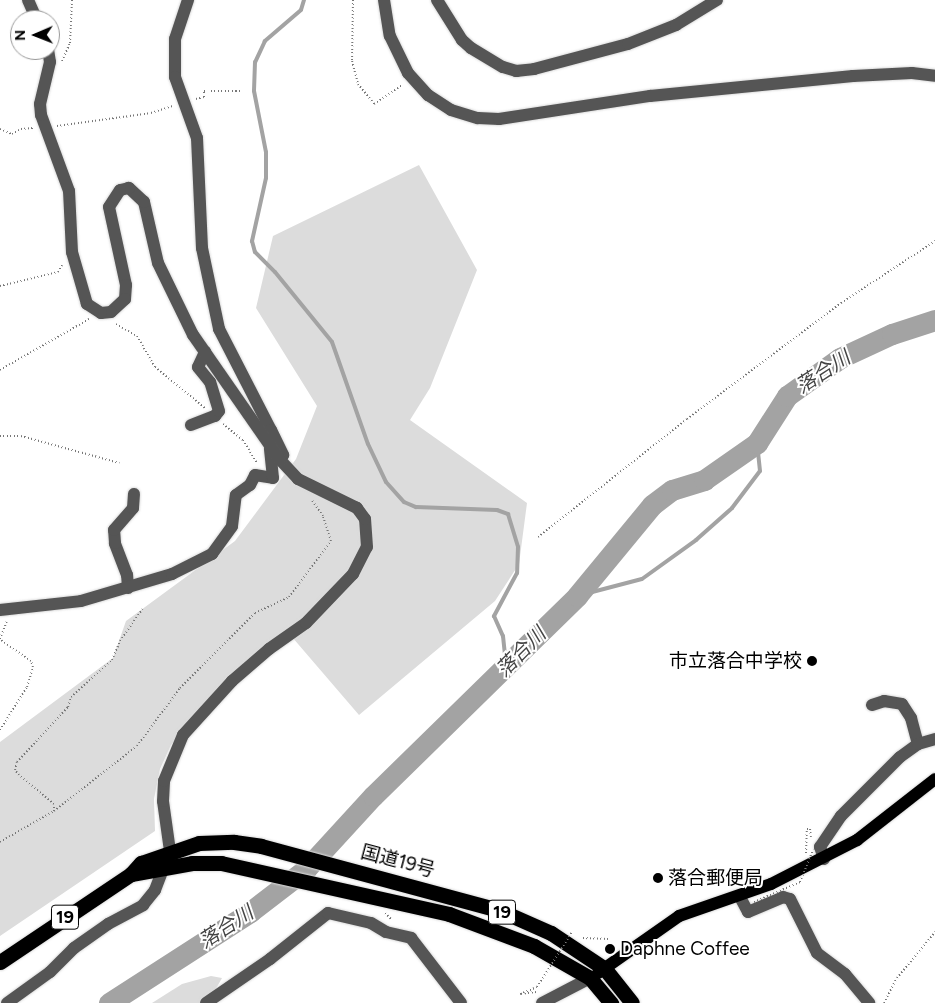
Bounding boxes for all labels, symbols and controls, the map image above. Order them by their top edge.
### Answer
north arrow [10,10,60,60]
text: N [12,30,29,41]
water label: 落合川 [791,346,855,398]
water label: 落合川 [491,622,551,682]
place label: 市立落合中学校 [669,650,802,672]
marker: 市立落合中学校 [806,655,818,667]
street label: 国道19号 [359,840,437,882]
place label: 落合郵便局 [668,867,763,889]
marker: 落合郵便局 [652,872,664,884]
road number: 19 [487,896,517,928]
water label: 落合川 [194,901,258,953]
road number: 19 [50,902,80,932]
place label: Daphne Coffee [620,938,750,960]
marker: Daphne Coffee [604,943,616,955]

